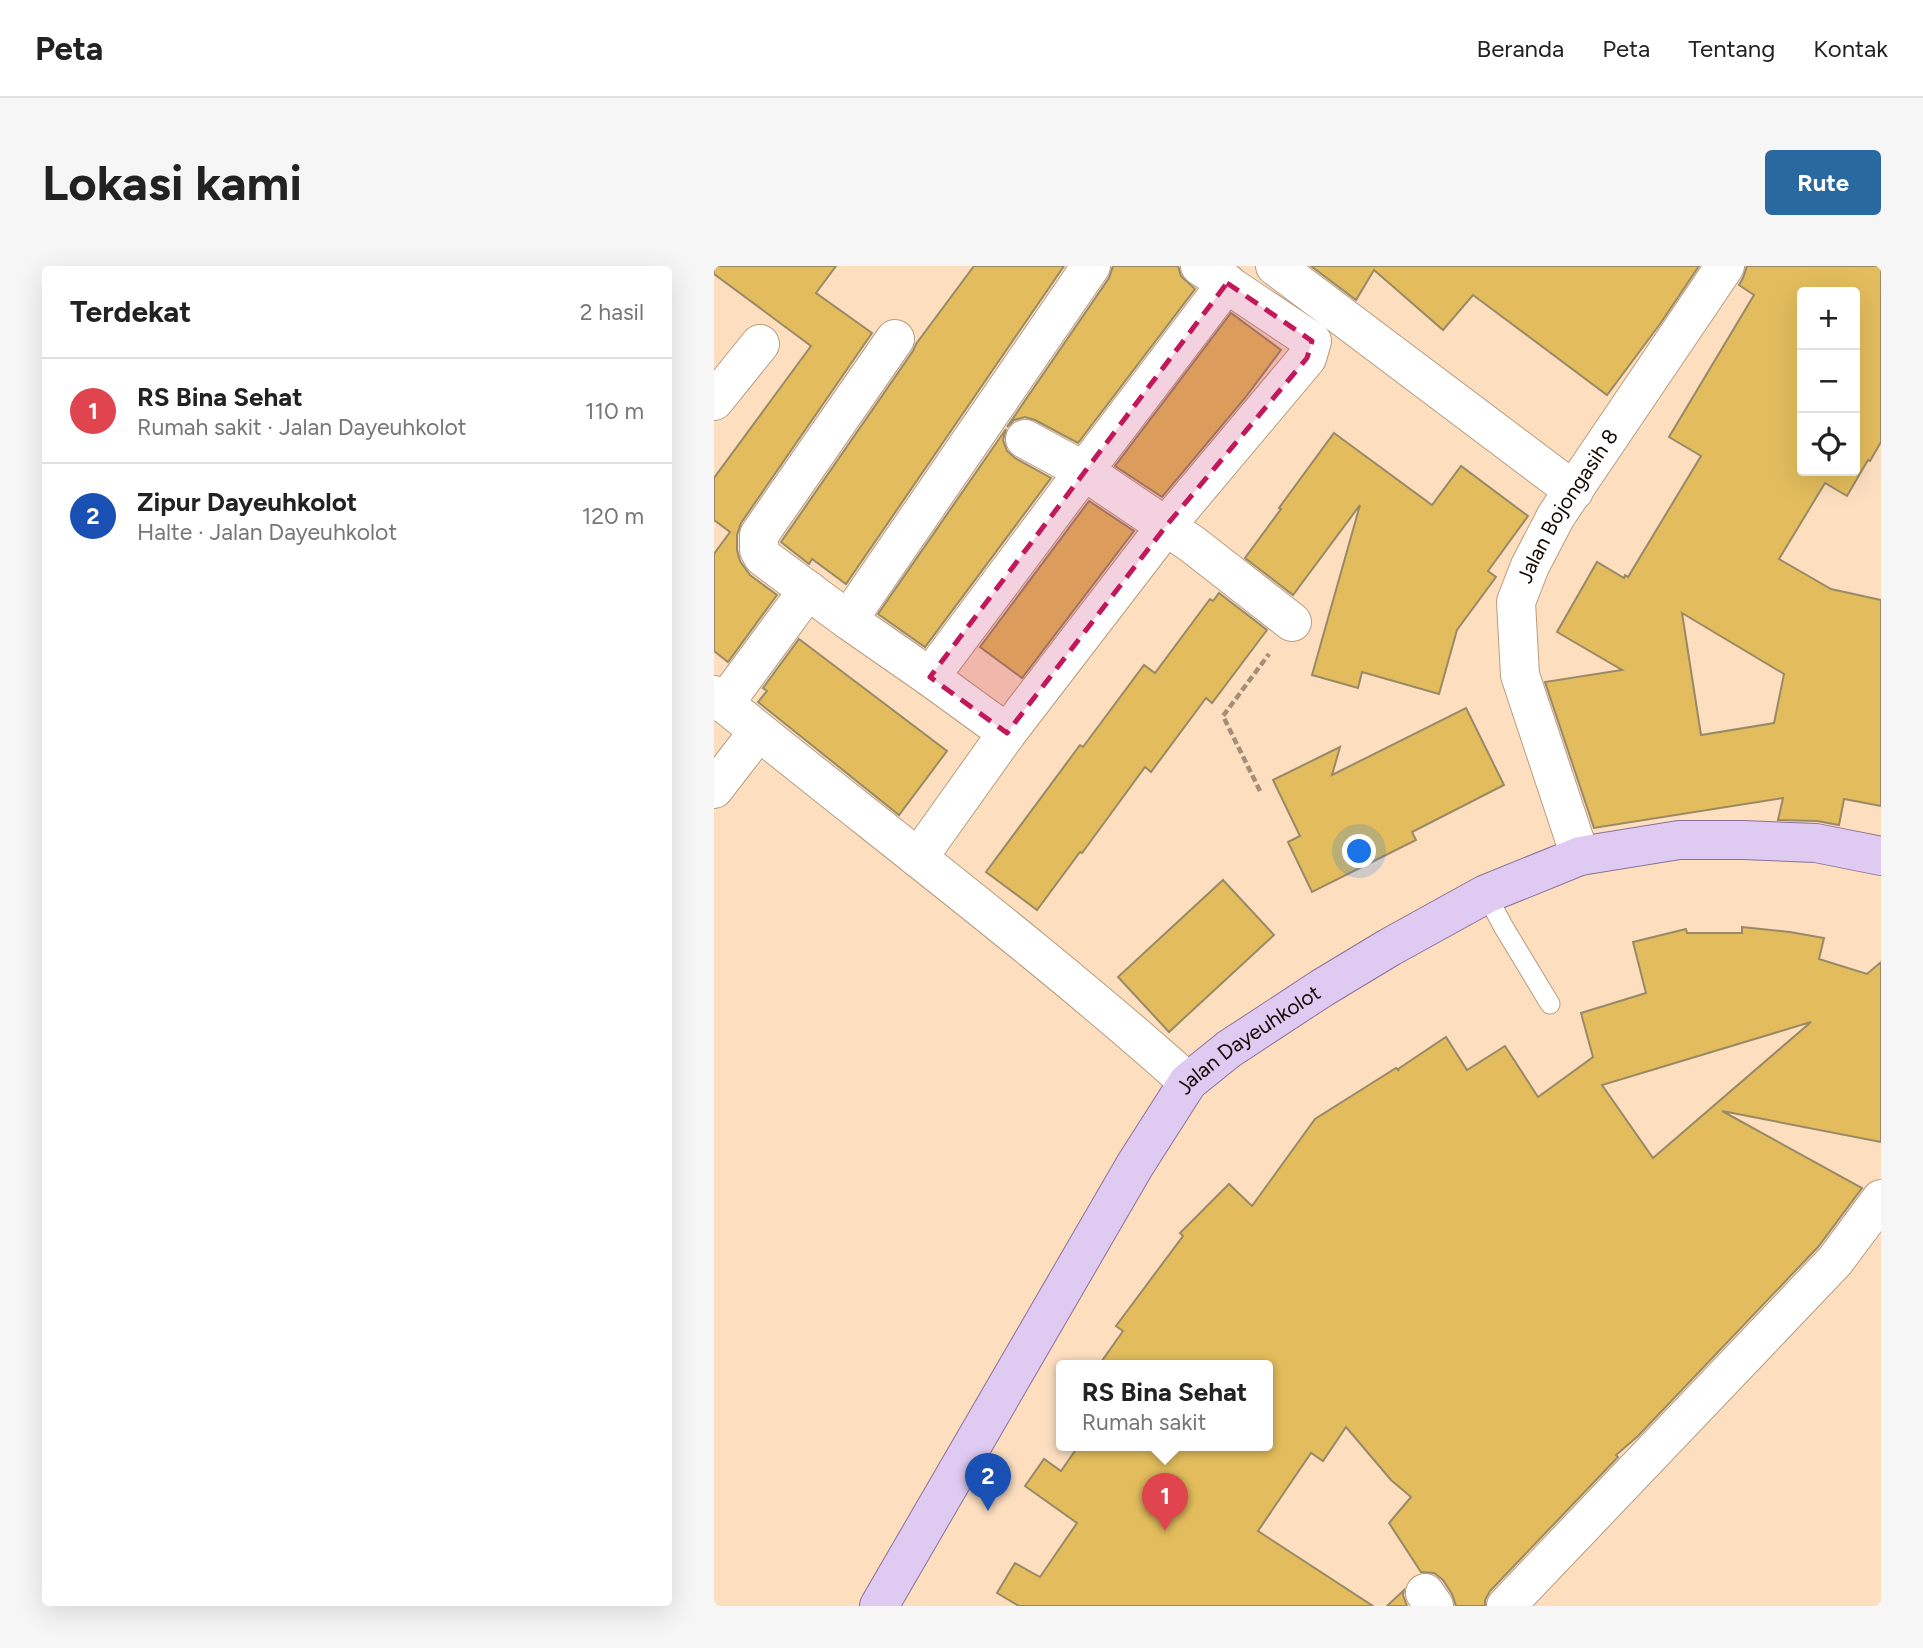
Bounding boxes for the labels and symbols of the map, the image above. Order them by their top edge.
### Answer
street label: Jalan Bojongasih 8 [1512,424,1623,587]
your location [1342,834,1376,868]
street label: Jalan Dayeuhkolot [1171,980,1325,1099]
pin: 2 [965,1453,1011,1511]
pin: 1 [1142,1473,1188,1531]

